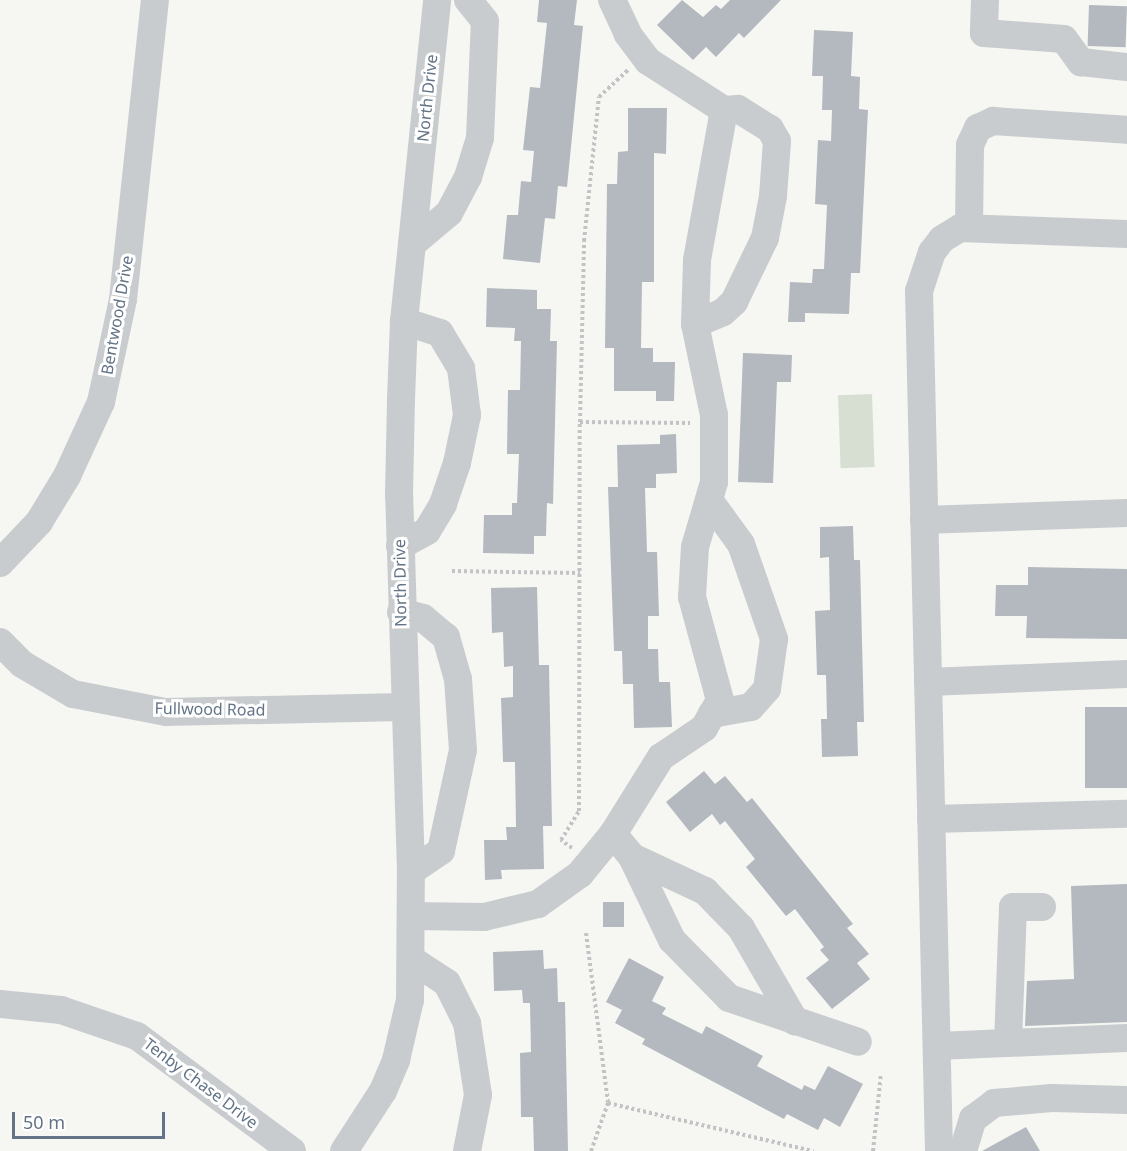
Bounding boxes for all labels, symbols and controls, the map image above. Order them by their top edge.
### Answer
street label: North Drive [413,53,441,143]
street label: Bentwood Drive [97,254,137,376]
street label: North Drive [390,539,410,627]
street label: Fullwood Road [154,698,266,720]
street label: Tenby Chase Drive [140,1034,262,1132]
scale bar [15,1100,168,1138]
text: 50 m [23,1110,65,1134]

